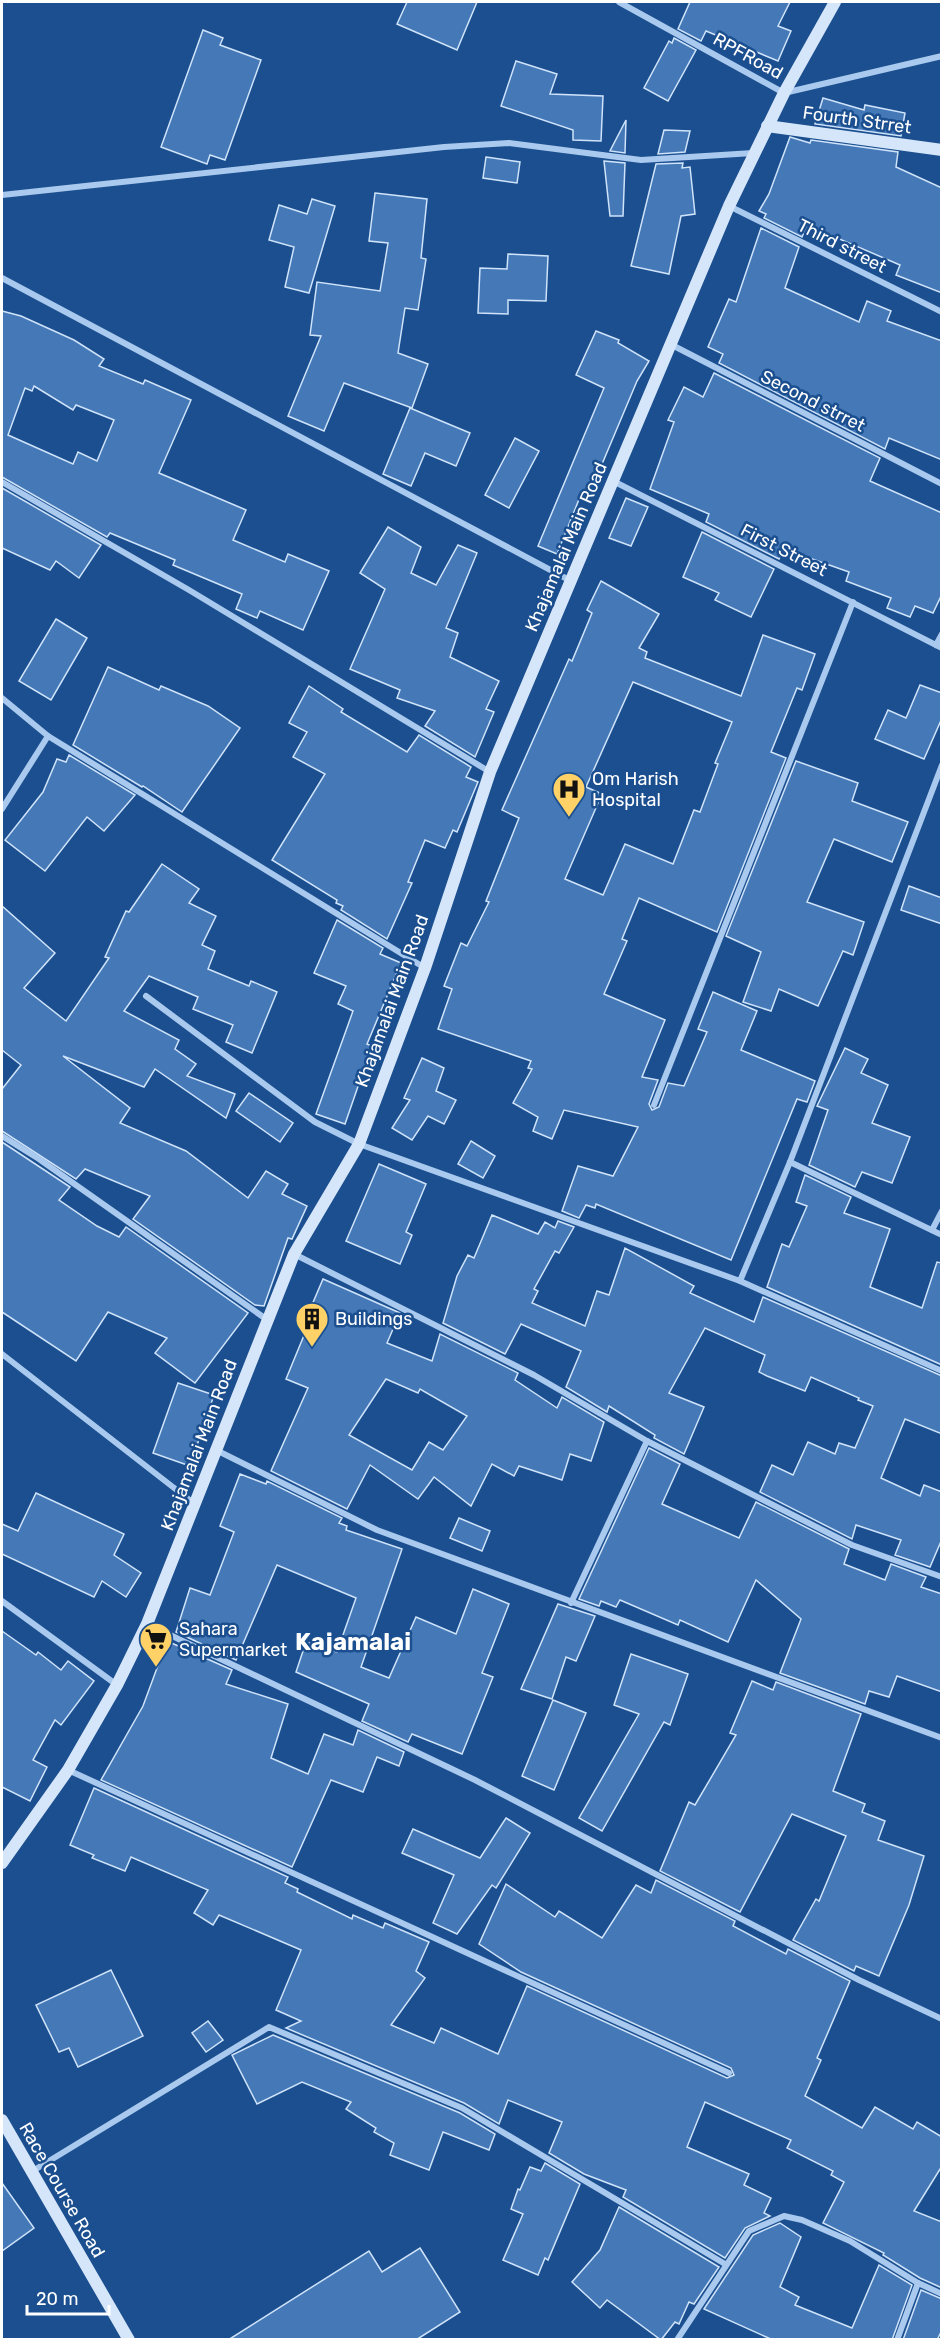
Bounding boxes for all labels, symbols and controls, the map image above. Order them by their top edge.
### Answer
street label: RPFRoad [709,28,787,84]
street label: Fourth Strret [801,101,913,139]
street label: Third street [794,214,890,278]
street label: Second strret [757,365,869,437]
street label: Khajamalai Main Road [520,459,612,635]
street label: First Street [737,519,831,581]
place label: Om Harish Hospital [592,768,679,811]
hospital icon: Om Harish Hospital [551,771,587,818]
street label: Khajamalai Main Road [351,912,433,1090]
building icon: Buildings [294,1301,330,1348]
place label: Buildings [335,1308,413,1330]
street label: Khajamalai Main Road [156,1356,242,1534]
place label: Sahara Supermarket [179,1618,287,1661]
supermarket icon: Sahara Supermarket [138,1621,174,1668]
district label: Kajamalai [295,1628,411,1656]
street label: Race Course Road [14,2118,110,2262]
scale bar [27,2278,110,2316]
text: 20 m [36,2288,78,2310]

